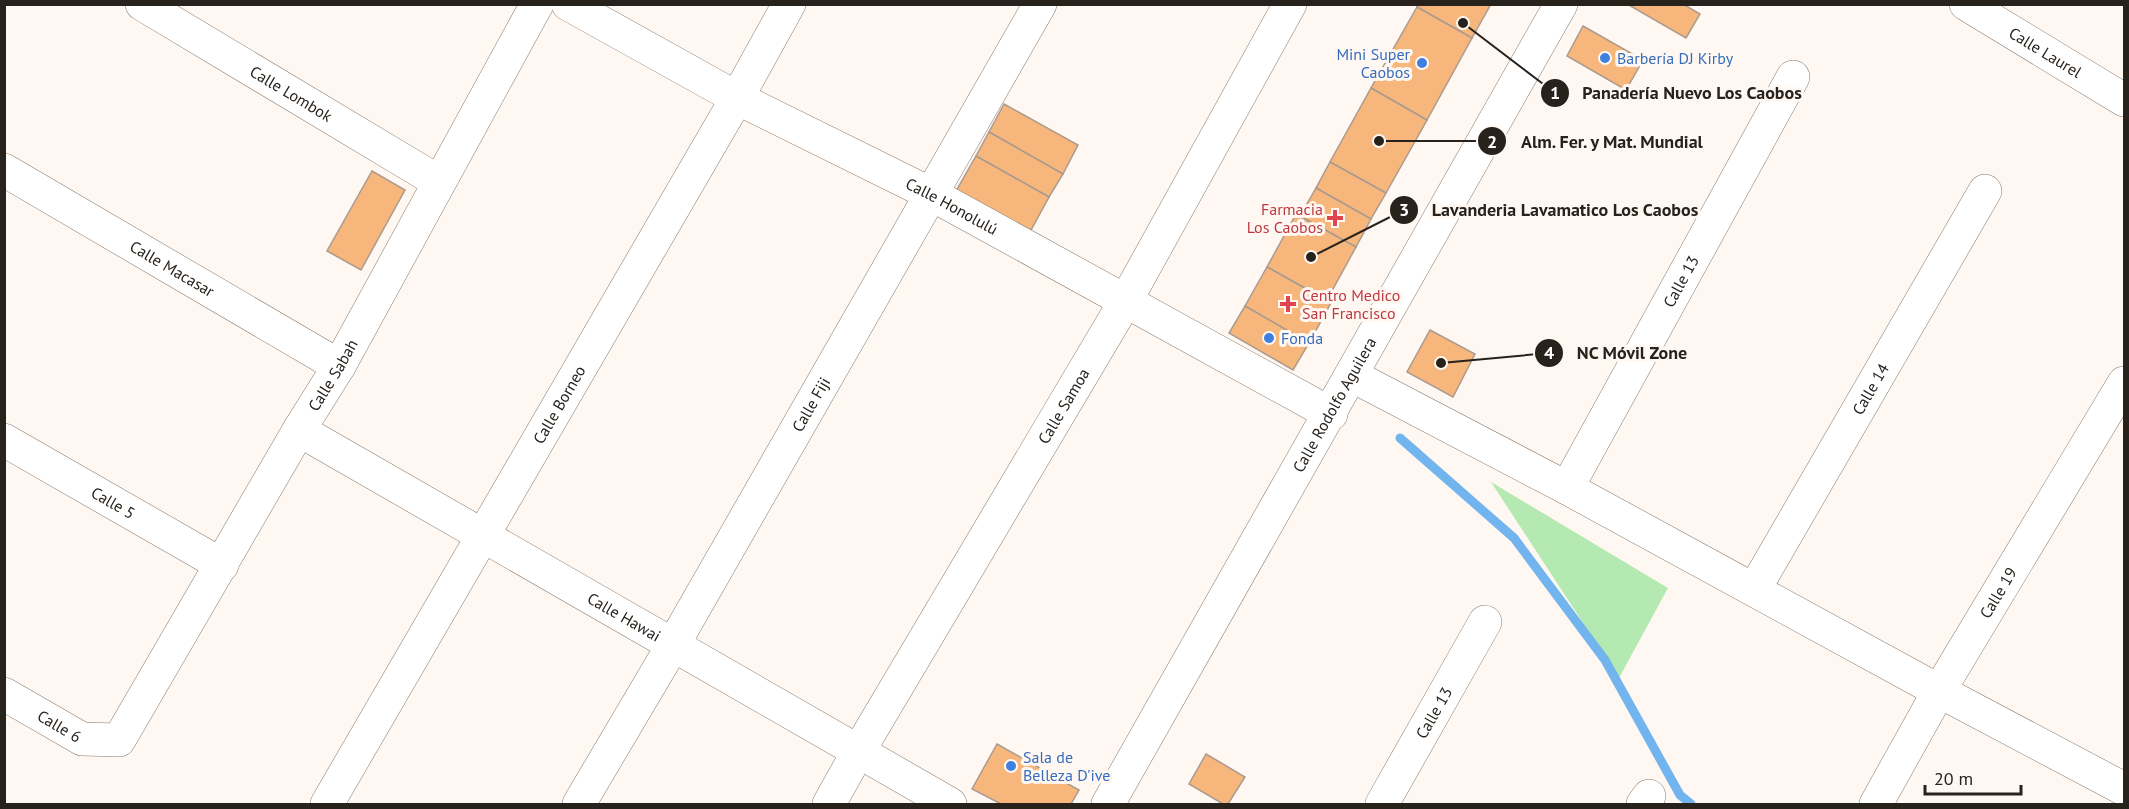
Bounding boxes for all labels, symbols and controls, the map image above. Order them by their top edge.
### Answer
street label: Calle Laurel [2006,23,2086,82]
place label: Mini Super Caobos [1336,44,1411,82]
place label: Barbería DJ Kirby [1617,48,1734,68]
marker: Barbería DJ Kirby [1598,51,1612,65]
marker: Mini Super Caobos [1415,56,1429,70]
street label: Calle Lombok [246,61,336,126]
callout: Panadería Nuevo Los Caobos [1540,75,1814,111]
text: 1 [1550,81,1560,104]
text: Panadería Nuevo Los Caobos [1582,81,1802,104]
callout: Alm. Fer. y Mat. Mundial [1477,123,1717,159]
text: 2 [1487,130,1497,153]
text: Alm. Fer. y Mat. Mundial [1521,130,1704,153]
street label: Calle Honolulú [903,173,1002,239]
callout: Lavanderia Lavamatico Los Caobos [1389,192,1710,228]
text: 3 [1399,198,1409,221]
text: Lavanderia Lavamatico Los Caobos [1432,198,1699,221]
place label: Farmacia Los Caobos [1247,199,1323,237]
marker: Farmacia Los Caobos [1328,211,1342,225]
street label: Calle Macasar [126,236,219,301]
street label: Calle 13 [1658,252,1703,311]
place label: Centro Medico San Francisco [1302,285,1400,323]
marker: Centro Medico San Francisco [1279,295,1297,313]
place label: Fonda [1281,328,1323,348]
marker: Fonda [1262,331,1276,345]
street label: Calle Rodolfo Aguilera [1288,334,1380,476]
callout: NC Móvil Zone [1534,335,1700,371]
street label: Calle Sabah [303,336,362,415]
text: 4 [1544,341,1554,364]
text: NC Móvil Zone [1577,341,1687,364]
street label: Calle 14 [1848,359,1893,418]
street label: Calle Borneo [528,362,590,447]
street label: Calle Samoa [1033,364,1094,447]
street label: Calle Fiji [787,373,834,435]
street label: Calle 5 [88,482,139,523]
street label: Calle 19 [1975,564,2021,622]
street label: Calle Hawai [584,588,664,646]
street label: Calle 13 [1411,683,1456,742]
street label: Calle 6 [34,705,85,746]
place label: Sala de Belleza D'ive [1023,747,1110,785]
scale bar [1925,758,2021,796]
marker: Sala de Belleza D'ive [1004,759,1018,773]
text: 20 m [1934,767,1973,790]

